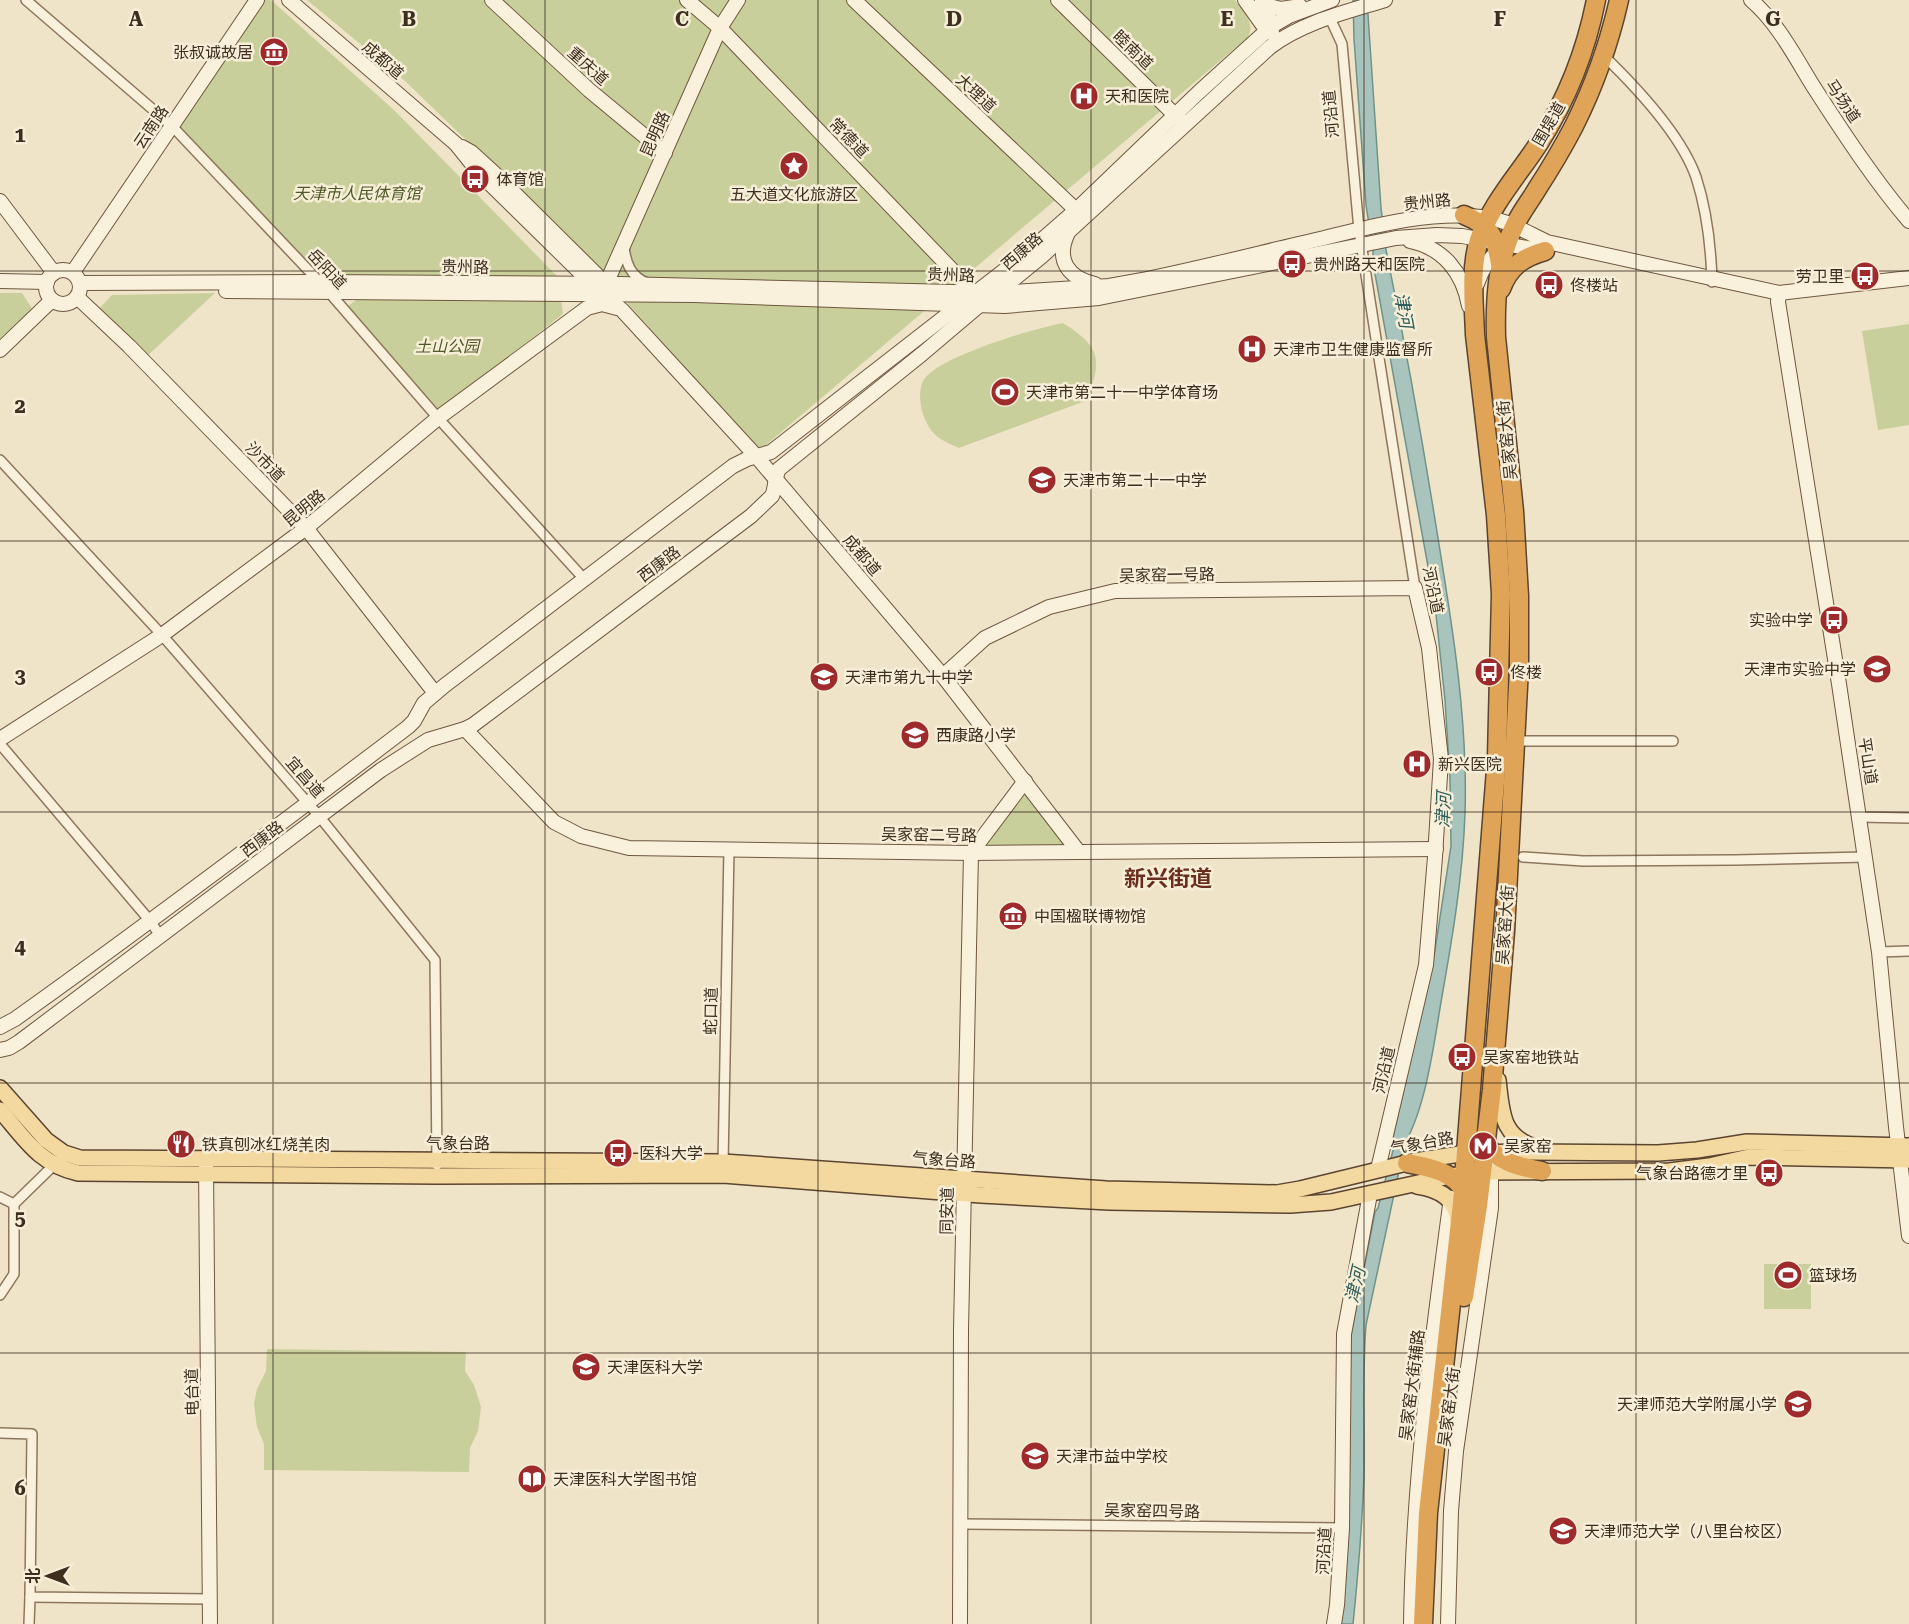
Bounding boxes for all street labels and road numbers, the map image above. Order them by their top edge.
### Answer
street label: 睦南道 [1109,26,1157,74]
street label: 成都道 [359,37,407,83]
street label: 重庆道 [564,43,612,89]
street label: 大理道 [952,70,1000,116]
street label: 马场道 [1822,76,1864,126]
street label: 河沿道 [1319,89,1343,139]
street label: 围堤道 [1529,98,1569,150]
street label: 云南路 [130,102,172,152]
street label: 昆明路 [637,108,673,160]
street label: 常德道 [825,114,873,162]
street label: 贵州路 [1402,190,1452,214]
street label: 西康路 [998,228,1046,274]
street label: 岳阳道 [304,245,350,293]
street label: 贵州路 [441,257,489,277]
street label: 贵州路 [927,265,975,285]
street label: 吴家窑大街 [1493,399,1521,481]
street label: 沙市道 [241,438,289,486]
street label: 昆明路 [279,486,329,530]
street label: 成都道 [839,531,885,579]
street label: 西康路 [634,542,684,586]
street label: 吴家窑一号路 [1119,565,1215,585]
street label: 河沿道 [1419,565,1447,615]
street label: 平山道 [1855,736,1881,786]
street label: 宜昌道 [282,753,328,801]
street label: 西康路 [237,817,287,861]
street label: 吴家窑二号路 [881,825,977,845]
street label: 吴家窑大街 [1493,884,1517,966]
street label: 蛇口道 [701,987,721,1035]
street label: 河沿道 [1369,1044,1399,1096]
street label: 气象台路 [1389,1128,1455,1158]
street label: 气象台路 [426,1134,490,1153]
street label: 气象台路 [911,1148,977,1172]
street label: 同安道 [937,1187,957,1235]
street label: 吴家窑大街辅路 [1396,1328,1428,1442]
street label: 吴家窑大街 [1435,1366,1463,1448]
street label: 电台道 [182,1368,202,1416]
street label: 吴家窑四号路 [1104,1501,1200,1521]
street label: 河沿道 [1313,1527,1335,1575]

